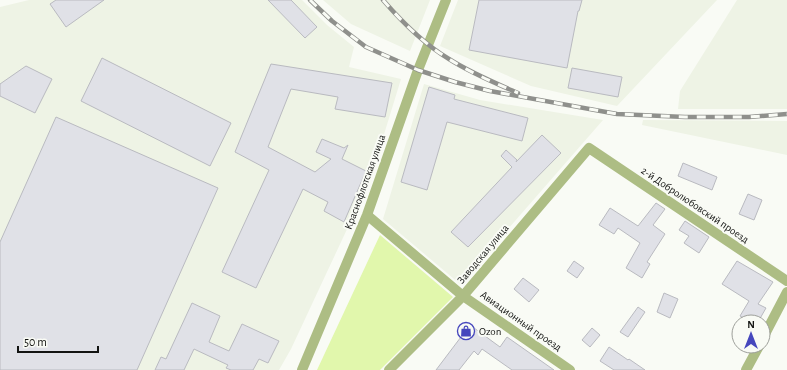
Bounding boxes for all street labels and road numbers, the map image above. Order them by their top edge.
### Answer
street label: Краснофлотская улица [343,133,387,231]
street label: 2-й Добролюбовский проезд [639,165,751,245]
street label: Заводская улица [455,222,511,286]
street label: Авиационный проезд [478,289,564,353]

